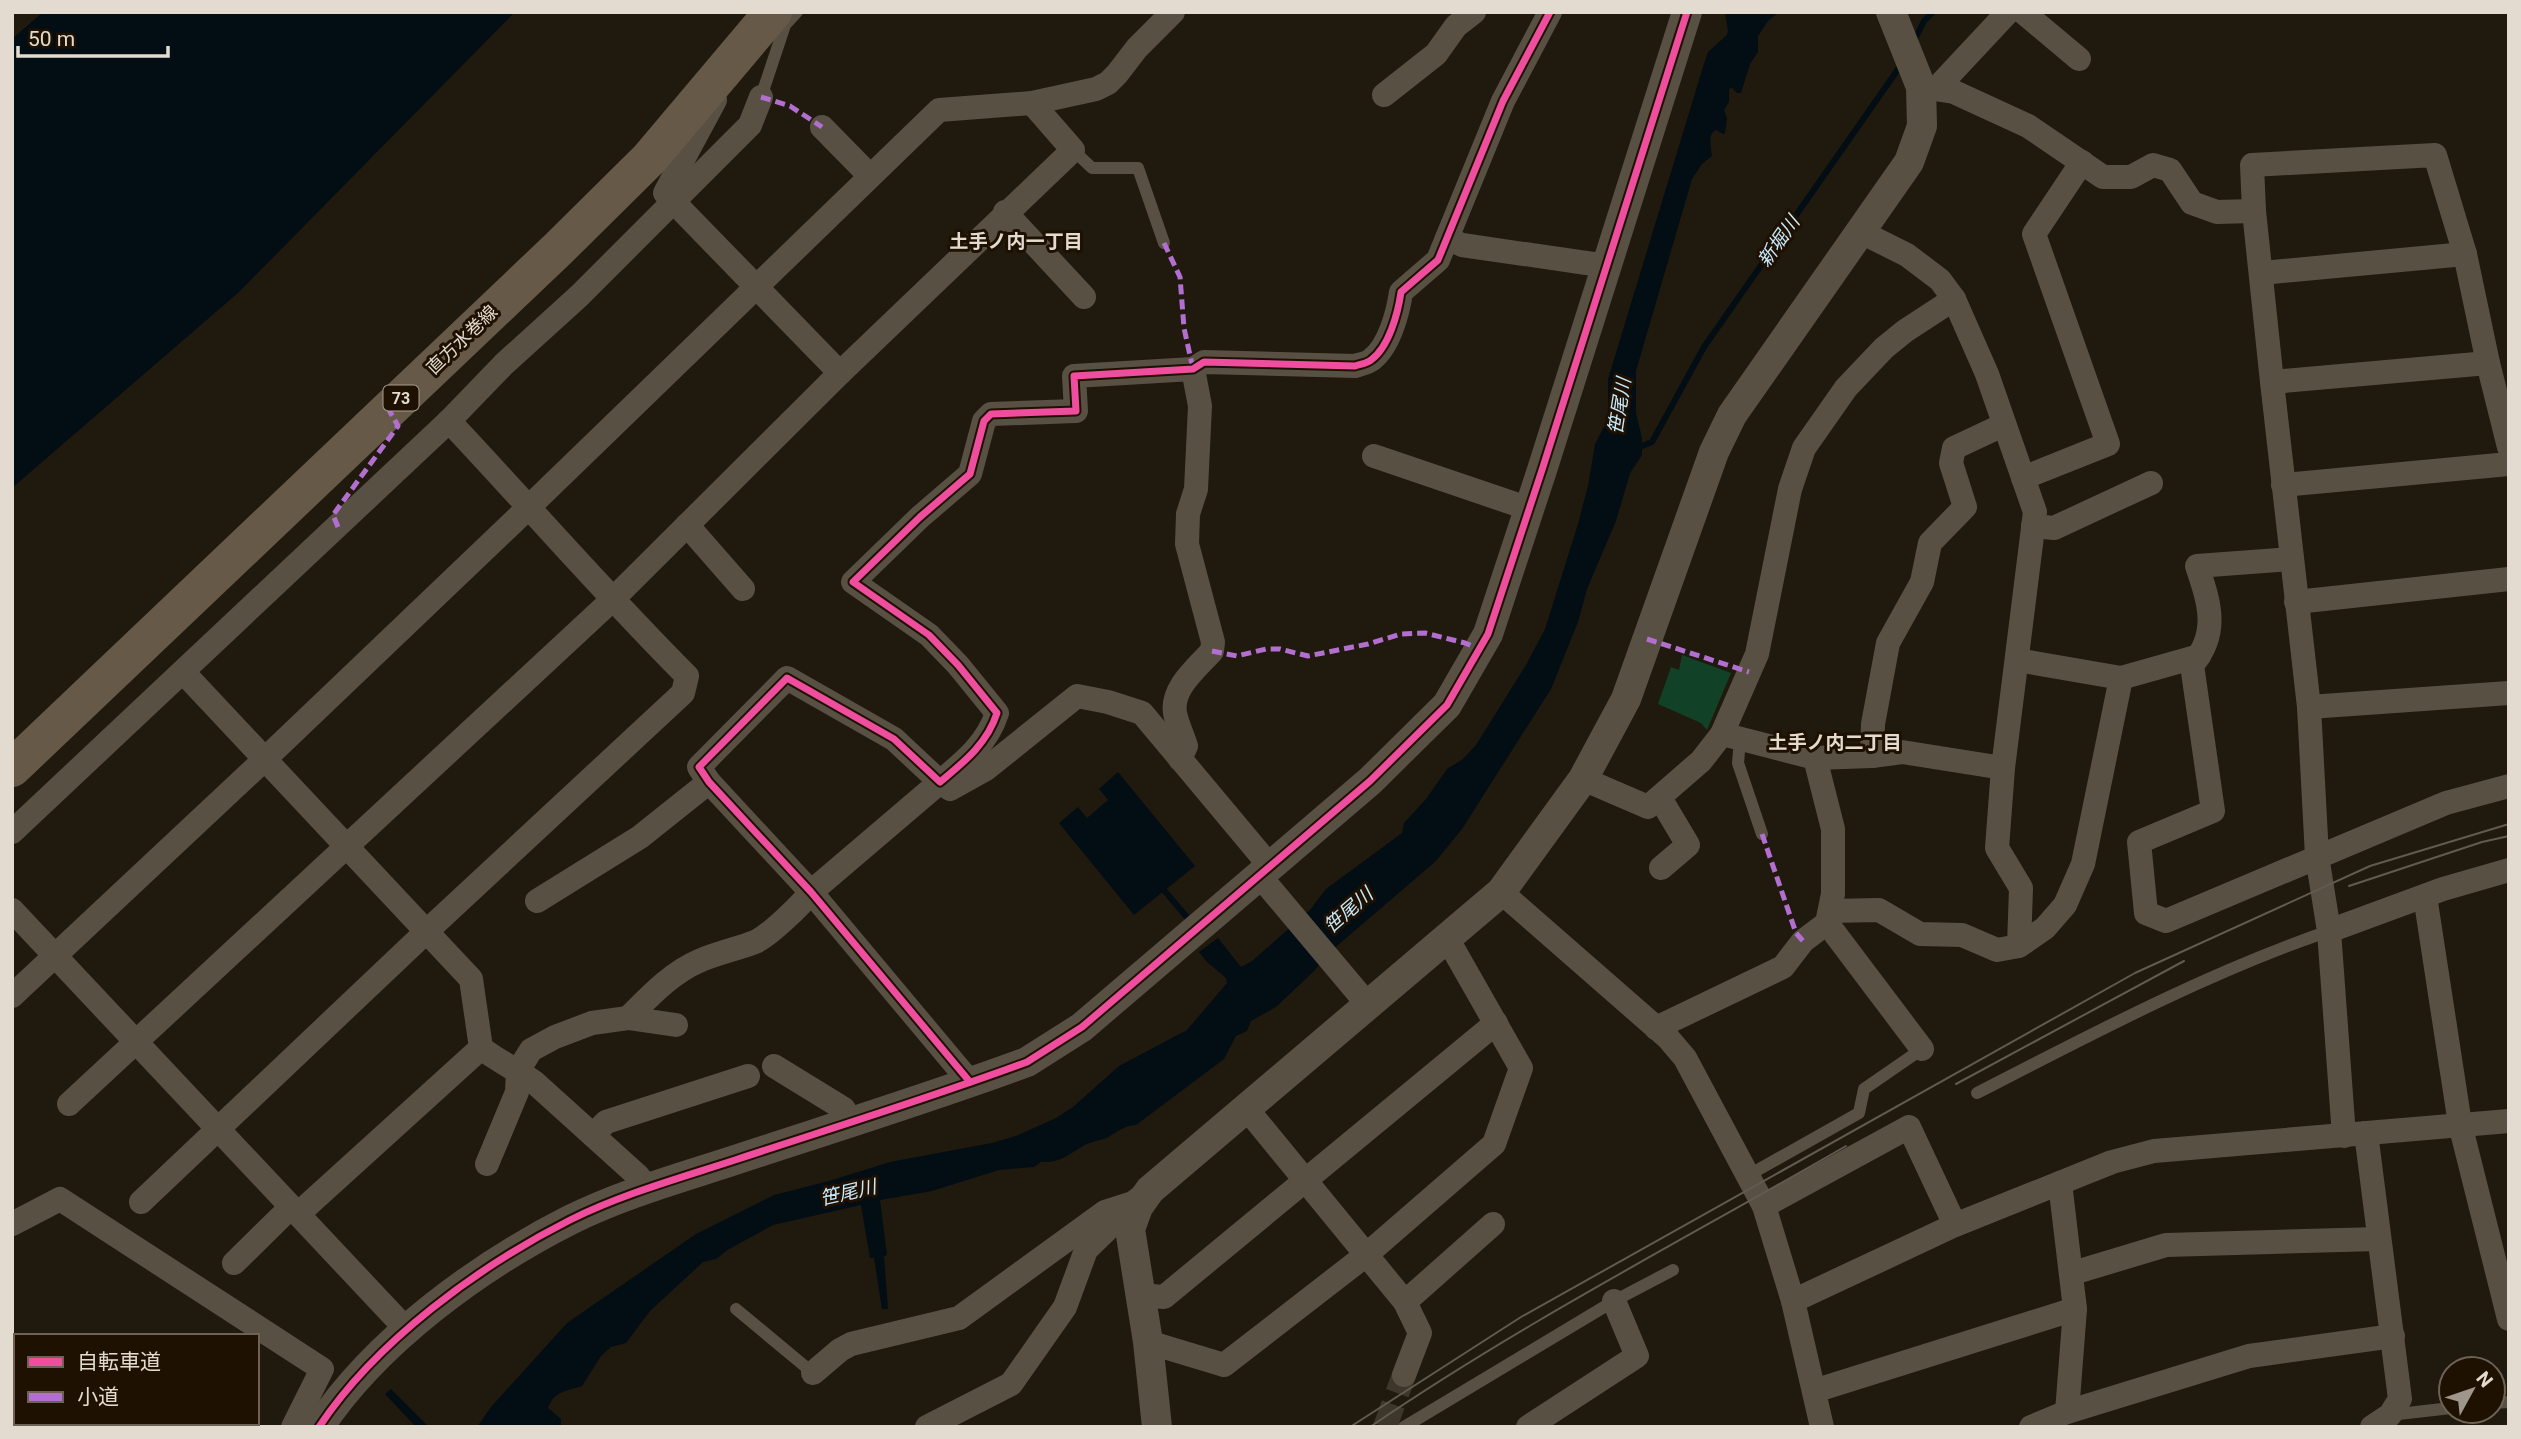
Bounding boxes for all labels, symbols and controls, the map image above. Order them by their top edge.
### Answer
scale bar [18,14,168,58]
text: 50 m [28,27,75,51]
water label: 新堀川 [1753,210,1805,271]
district label: 土手ノ内一丁目 [949,230,1083,253]
street label: 直方水巻線 [422,301,501,378]
water label: 笹尾川 [1604,374,1636,436]
road number: 73 [384,386,418,410]
district label: 土手ノ内二丁目 [1768,731,1902,754]
water label: 笹尾川 [1319,882,1379,938]
water label: 笹尾川 [818,1174,880,1210]
legend [14,1334,259,1425]
text: 自転車道 [77,1350,161,1374]
north arrow [2437,1355,2507,1425]
text: N [2472,1367,2498,1392]
text: 小道 [77,1385,119,1409]

